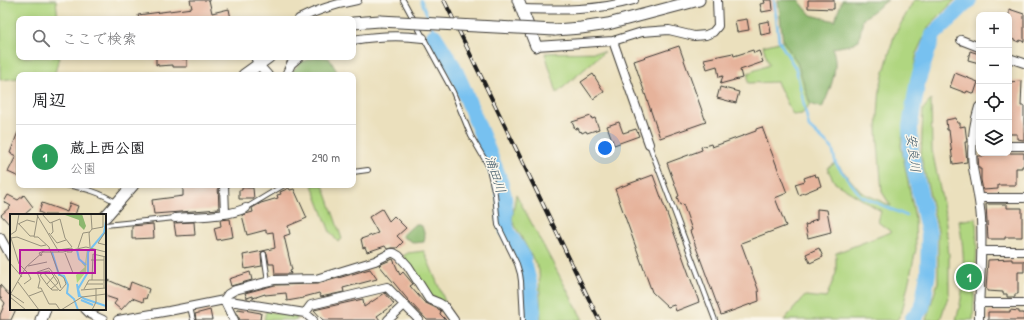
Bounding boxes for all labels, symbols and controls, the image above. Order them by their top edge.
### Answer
map controls [976,12,1012,156]
button: + [976,12,1012,48]
search box [16,16,356,60]
icon: search [30,27,52,49]
text: ここで検索 [62,28,137,49]
button: − [976,48,1012,84]
button: locate [976,84,1012,120]
text: 周辺 [32,88,66,111]
button: layers [976,120,1012,156]
water label: 安良川 [903,133,925,173]
text: 蔵上西公園 [70,137,145,158]
your location [595,138,615,158]
text: 1 [43,148,47,166]
text: 290 m [311,148,340,166]
water label: 浦田川 [481,153,511,195]
text: 公園 [70,159,96,177]
inset map [10,214,106,310]
pin: 1 [956,262,982,292]

